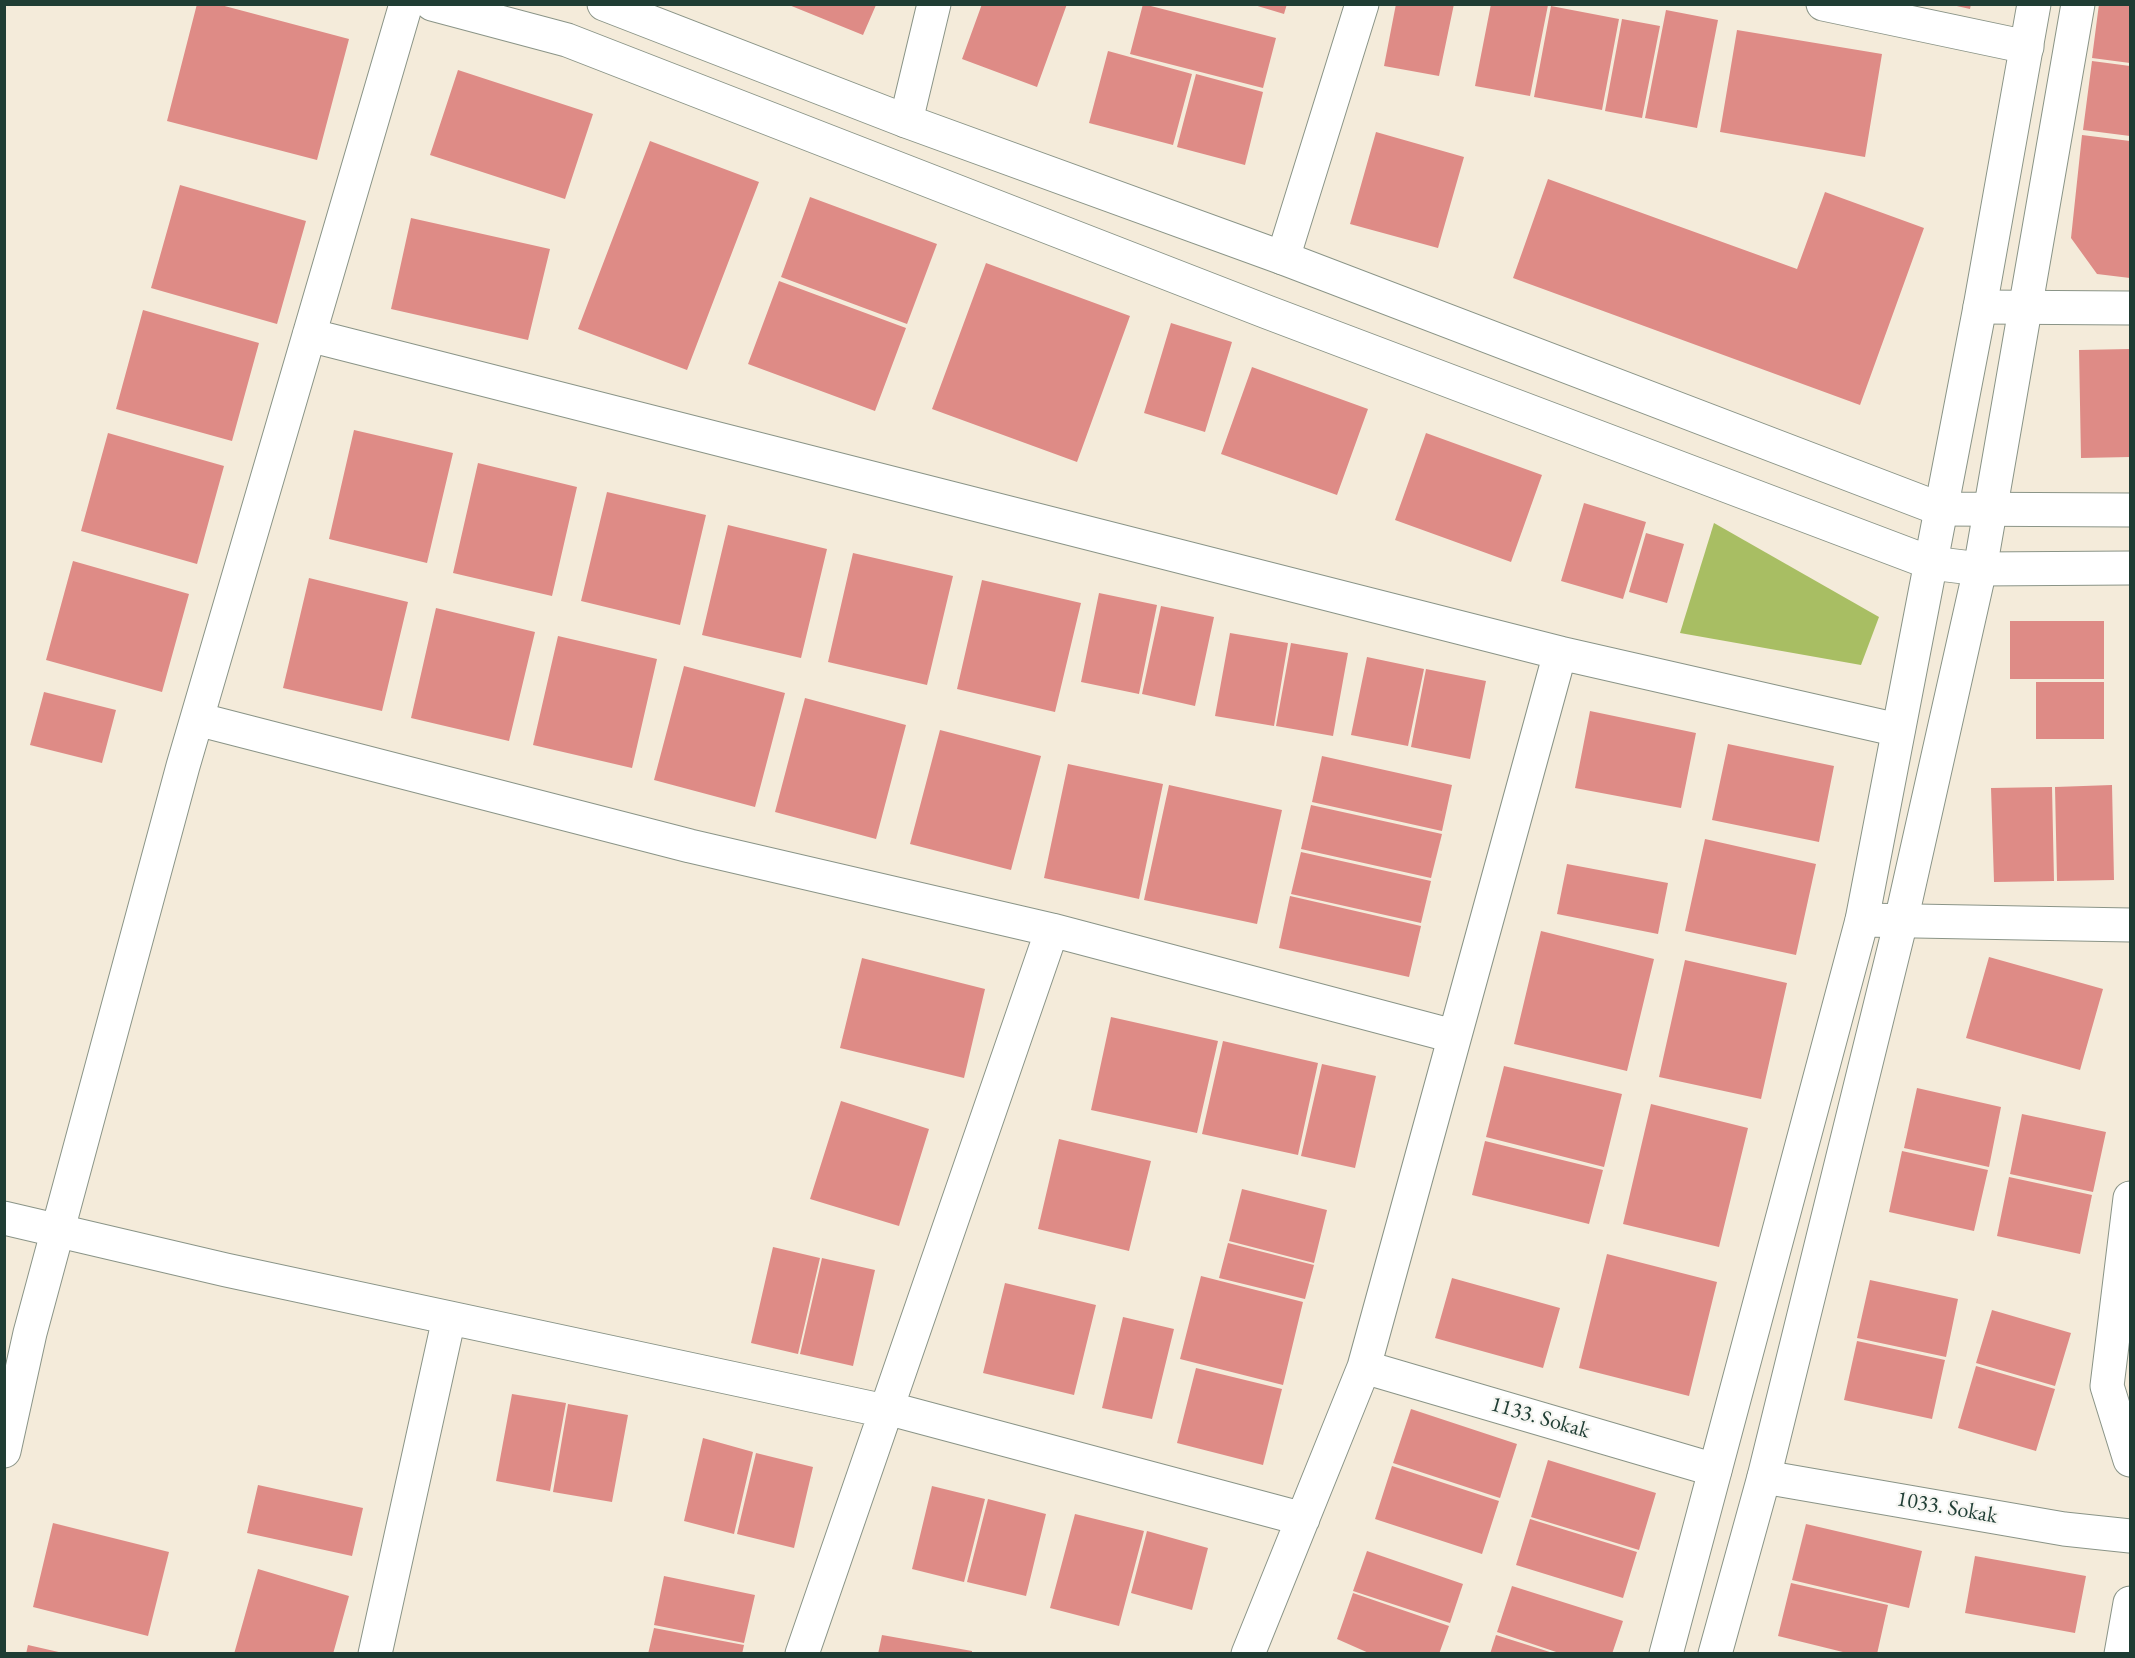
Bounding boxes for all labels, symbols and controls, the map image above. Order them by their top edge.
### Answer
street label: 1133. Sokak [1487,1391,1593,1445]
street label: 1033. Sokak [1895,1486,1999,1530]

